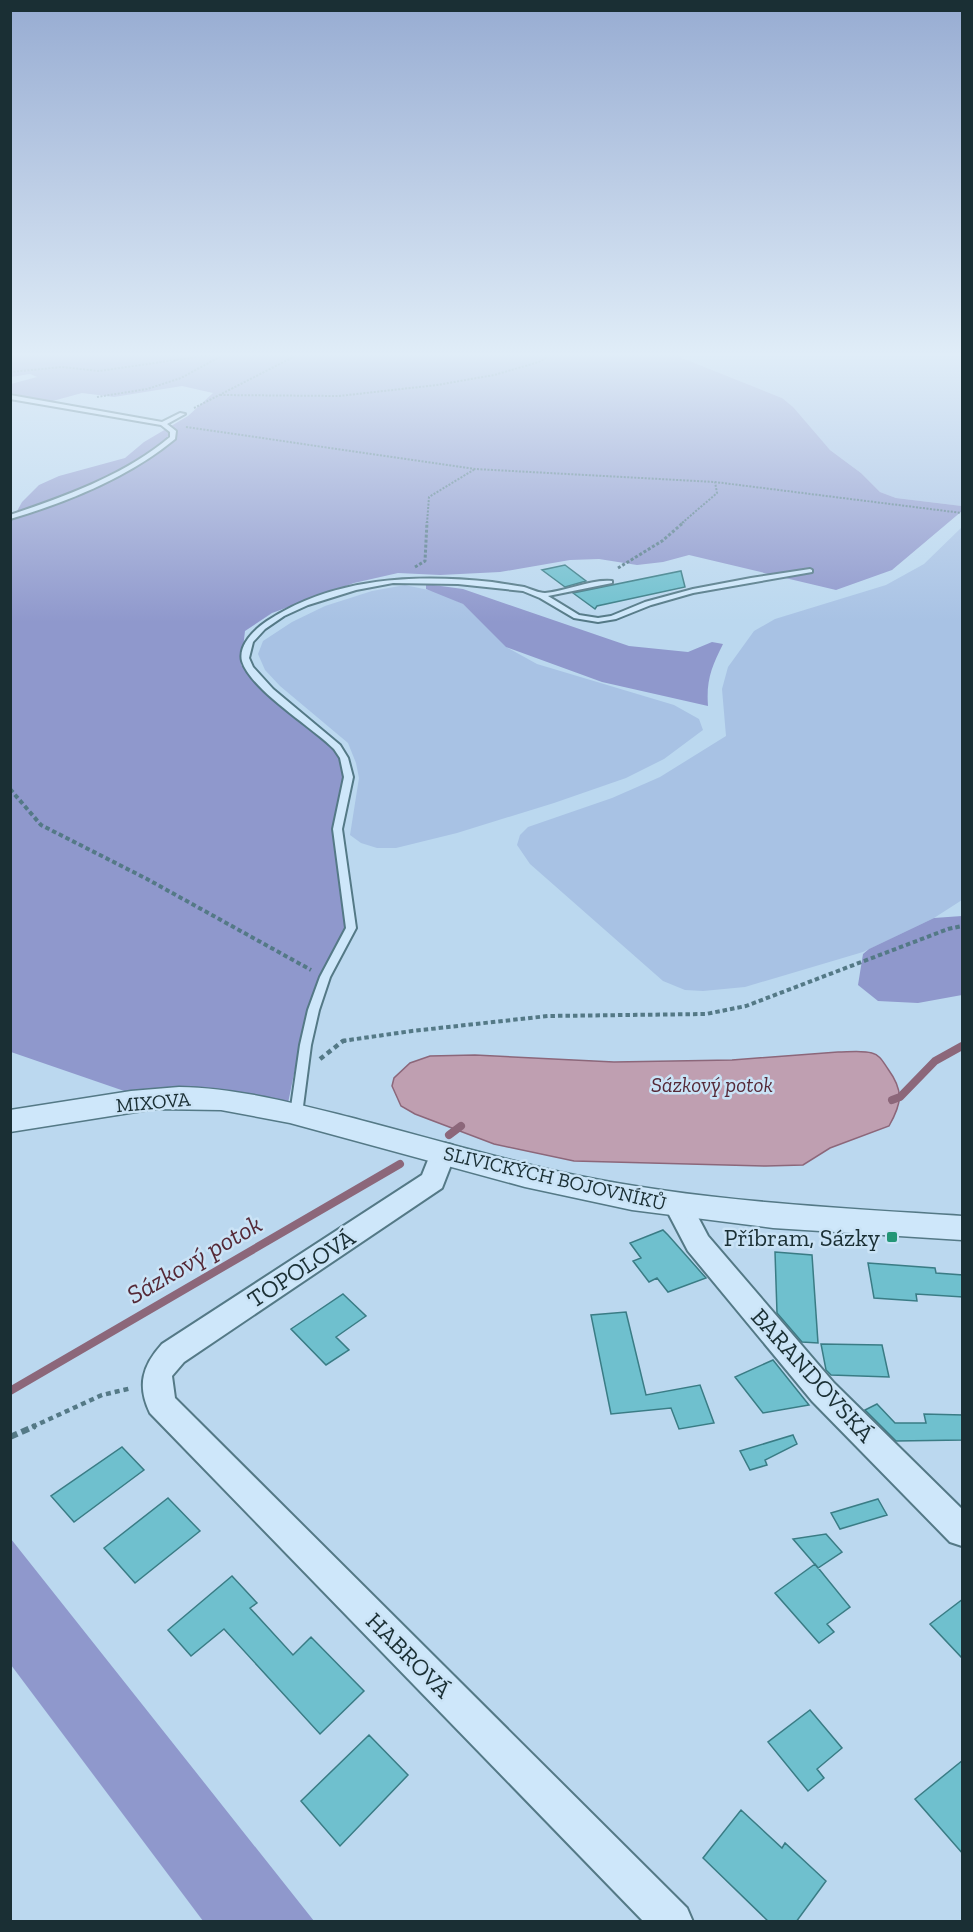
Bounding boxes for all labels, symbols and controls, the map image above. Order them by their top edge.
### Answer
water label: Sázkový potok [651,1072,773,1097]
street label: MIXOVA [115,1087,192,1117]
street label: SLIVICKÝCH BOJOVNÍKŮ [441,1141,669,1215]
water label: Sázkový potok [121,1207,267,1311]
street label: TOPOLOVÁ [242,1222,361,1313]
place label: Příbram, Sázky [724,1223,881,1252]
marker: Příbram, Sázky [885,1230,899,1244]
street label: BARANDOVSKÁ [745,1302,881,1448]
street label: HABROVÁ [360,1606,458,1704]

